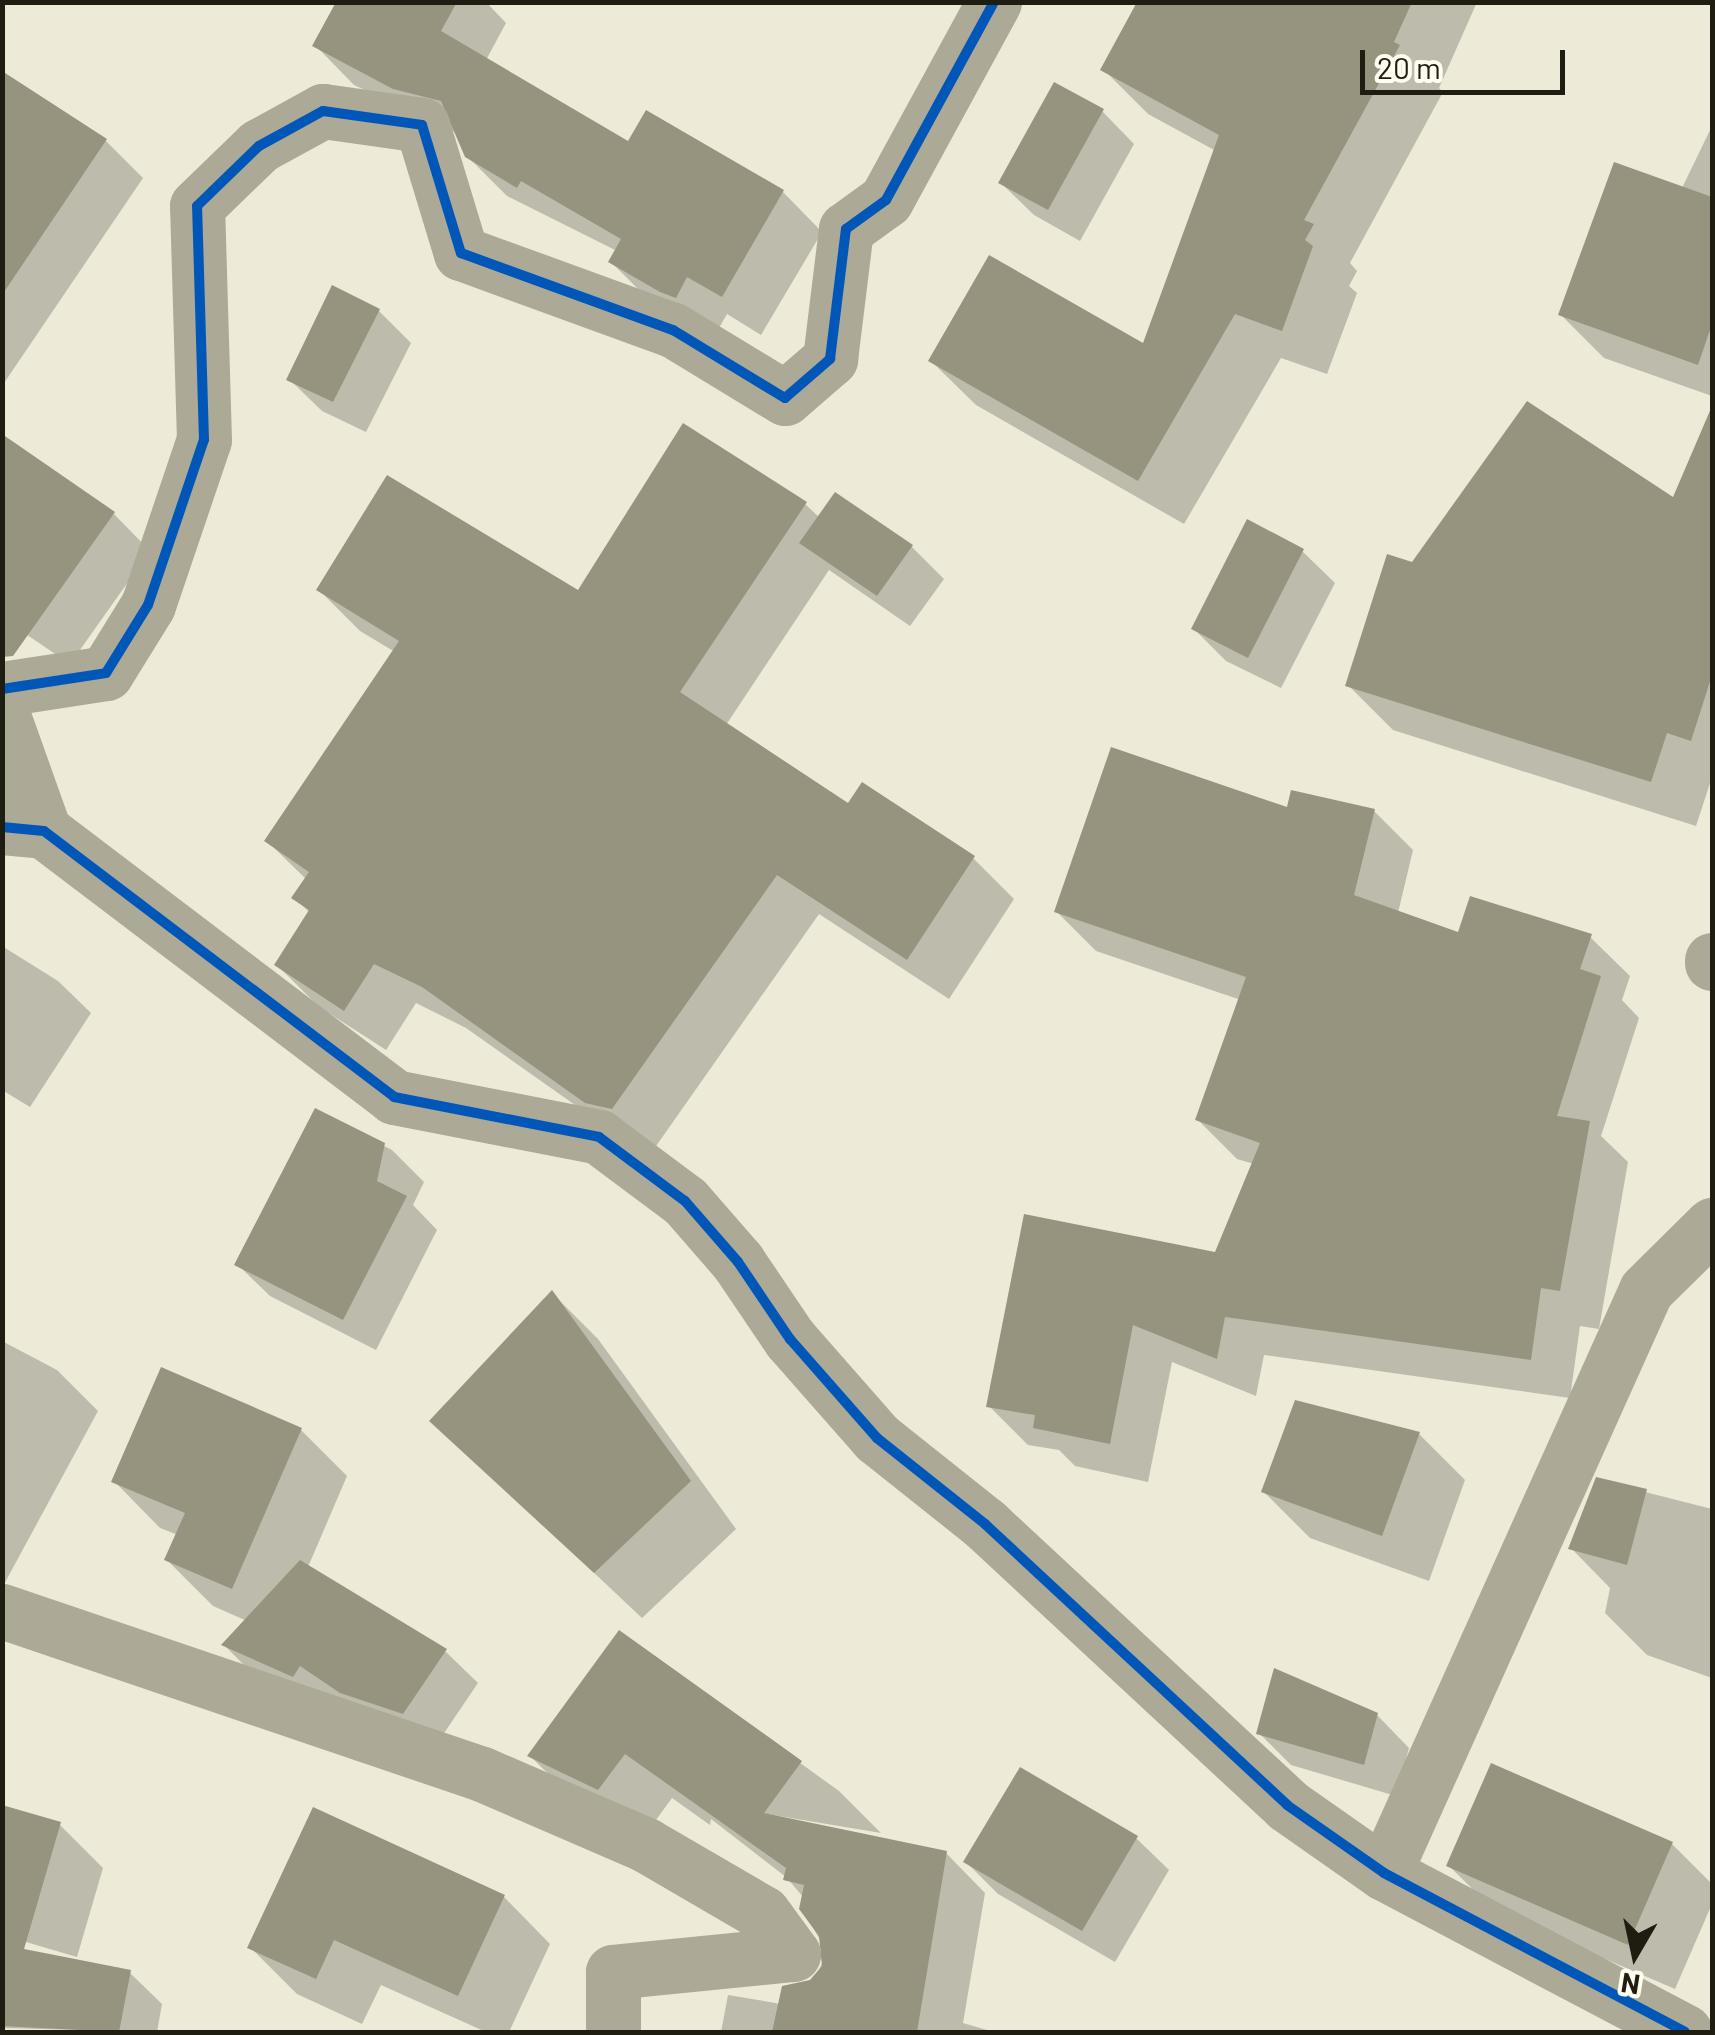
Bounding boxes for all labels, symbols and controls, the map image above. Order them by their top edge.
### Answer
scale bar [1365,30,1570,92]
text: 20 m [1377,49,1441,85]
north arrow [1585,1905,1685,2005]
text: N [1618,1966,1642,2003]

